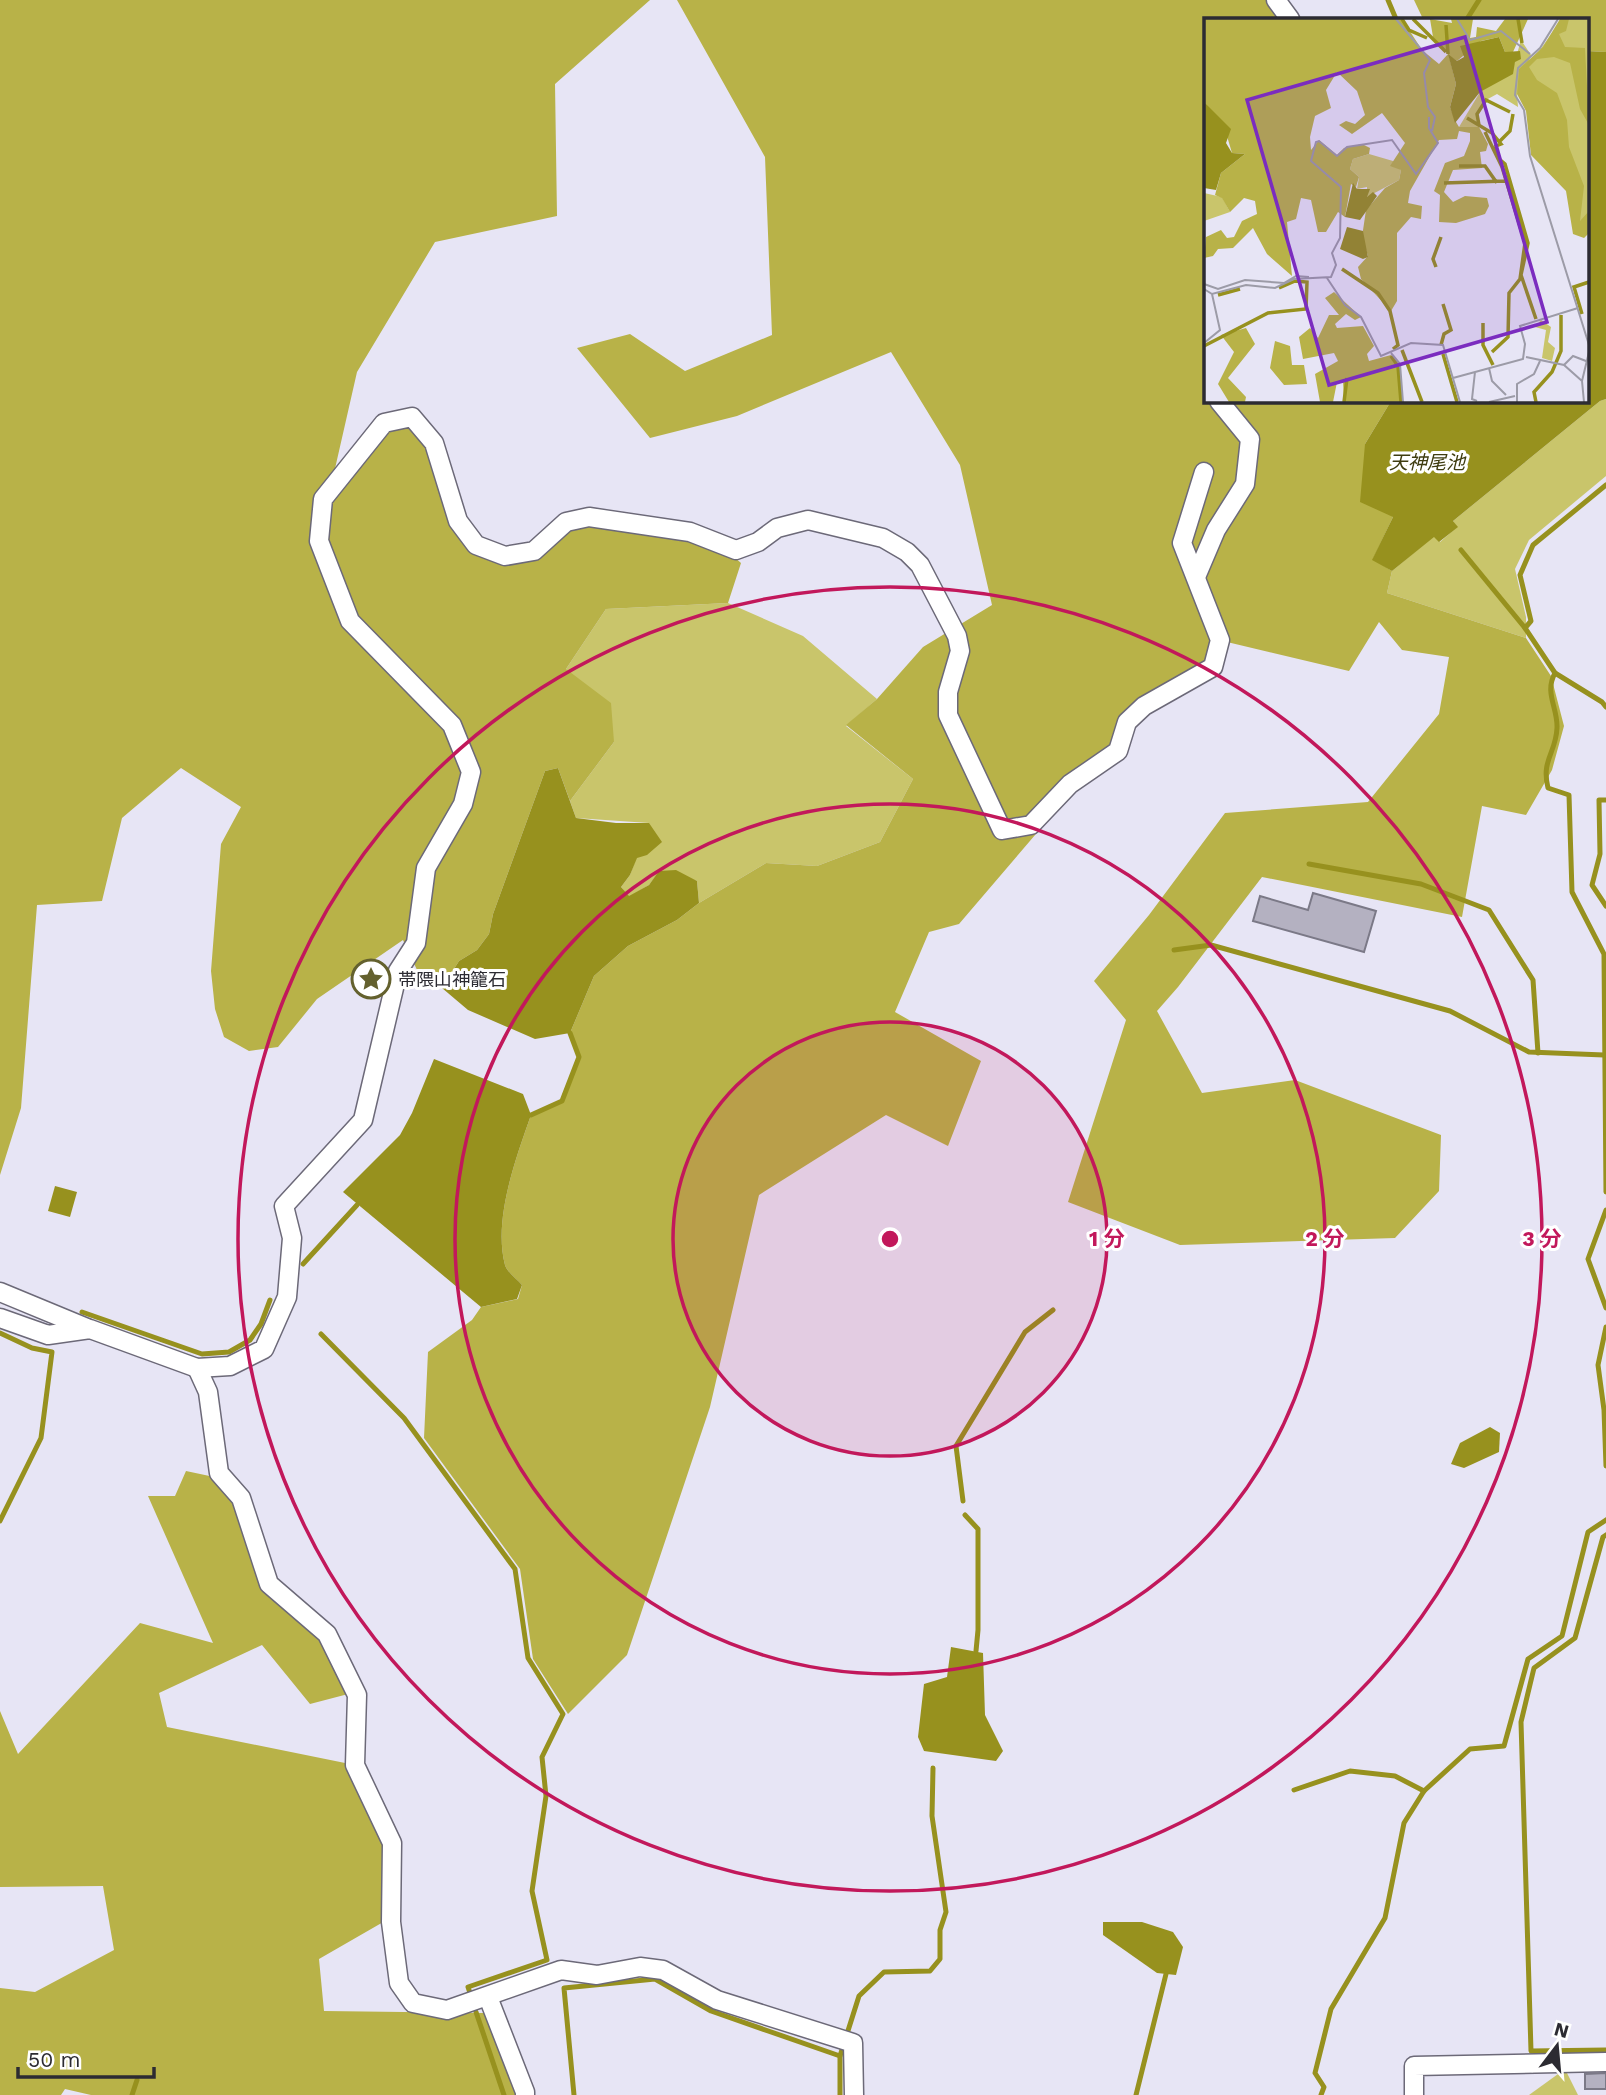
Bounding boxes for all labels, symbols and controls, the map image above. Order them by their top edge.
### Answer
inset map [1204,18,1588,402]
water label: 天神尾池 [1389,451,1467,474]
place icon: 帯隈山神籠石 [350,958,392,1000]
place label: 帯隈山神籠石 [398,969,506,990]
text: 1 分 [1089,1226,1125,1251]
text: 2 分 [1305,1226,1345,1251]
text: 3 分 [1522,1226,1562,1251]
centre of rings [878,1227,902,1251]
north arrow [1522,2011,1592,2081]
text: N [1552,2017,1571,2043]
scale bar [18,2036,154,2080]
text: 50 m [28,2047,80,2072]

